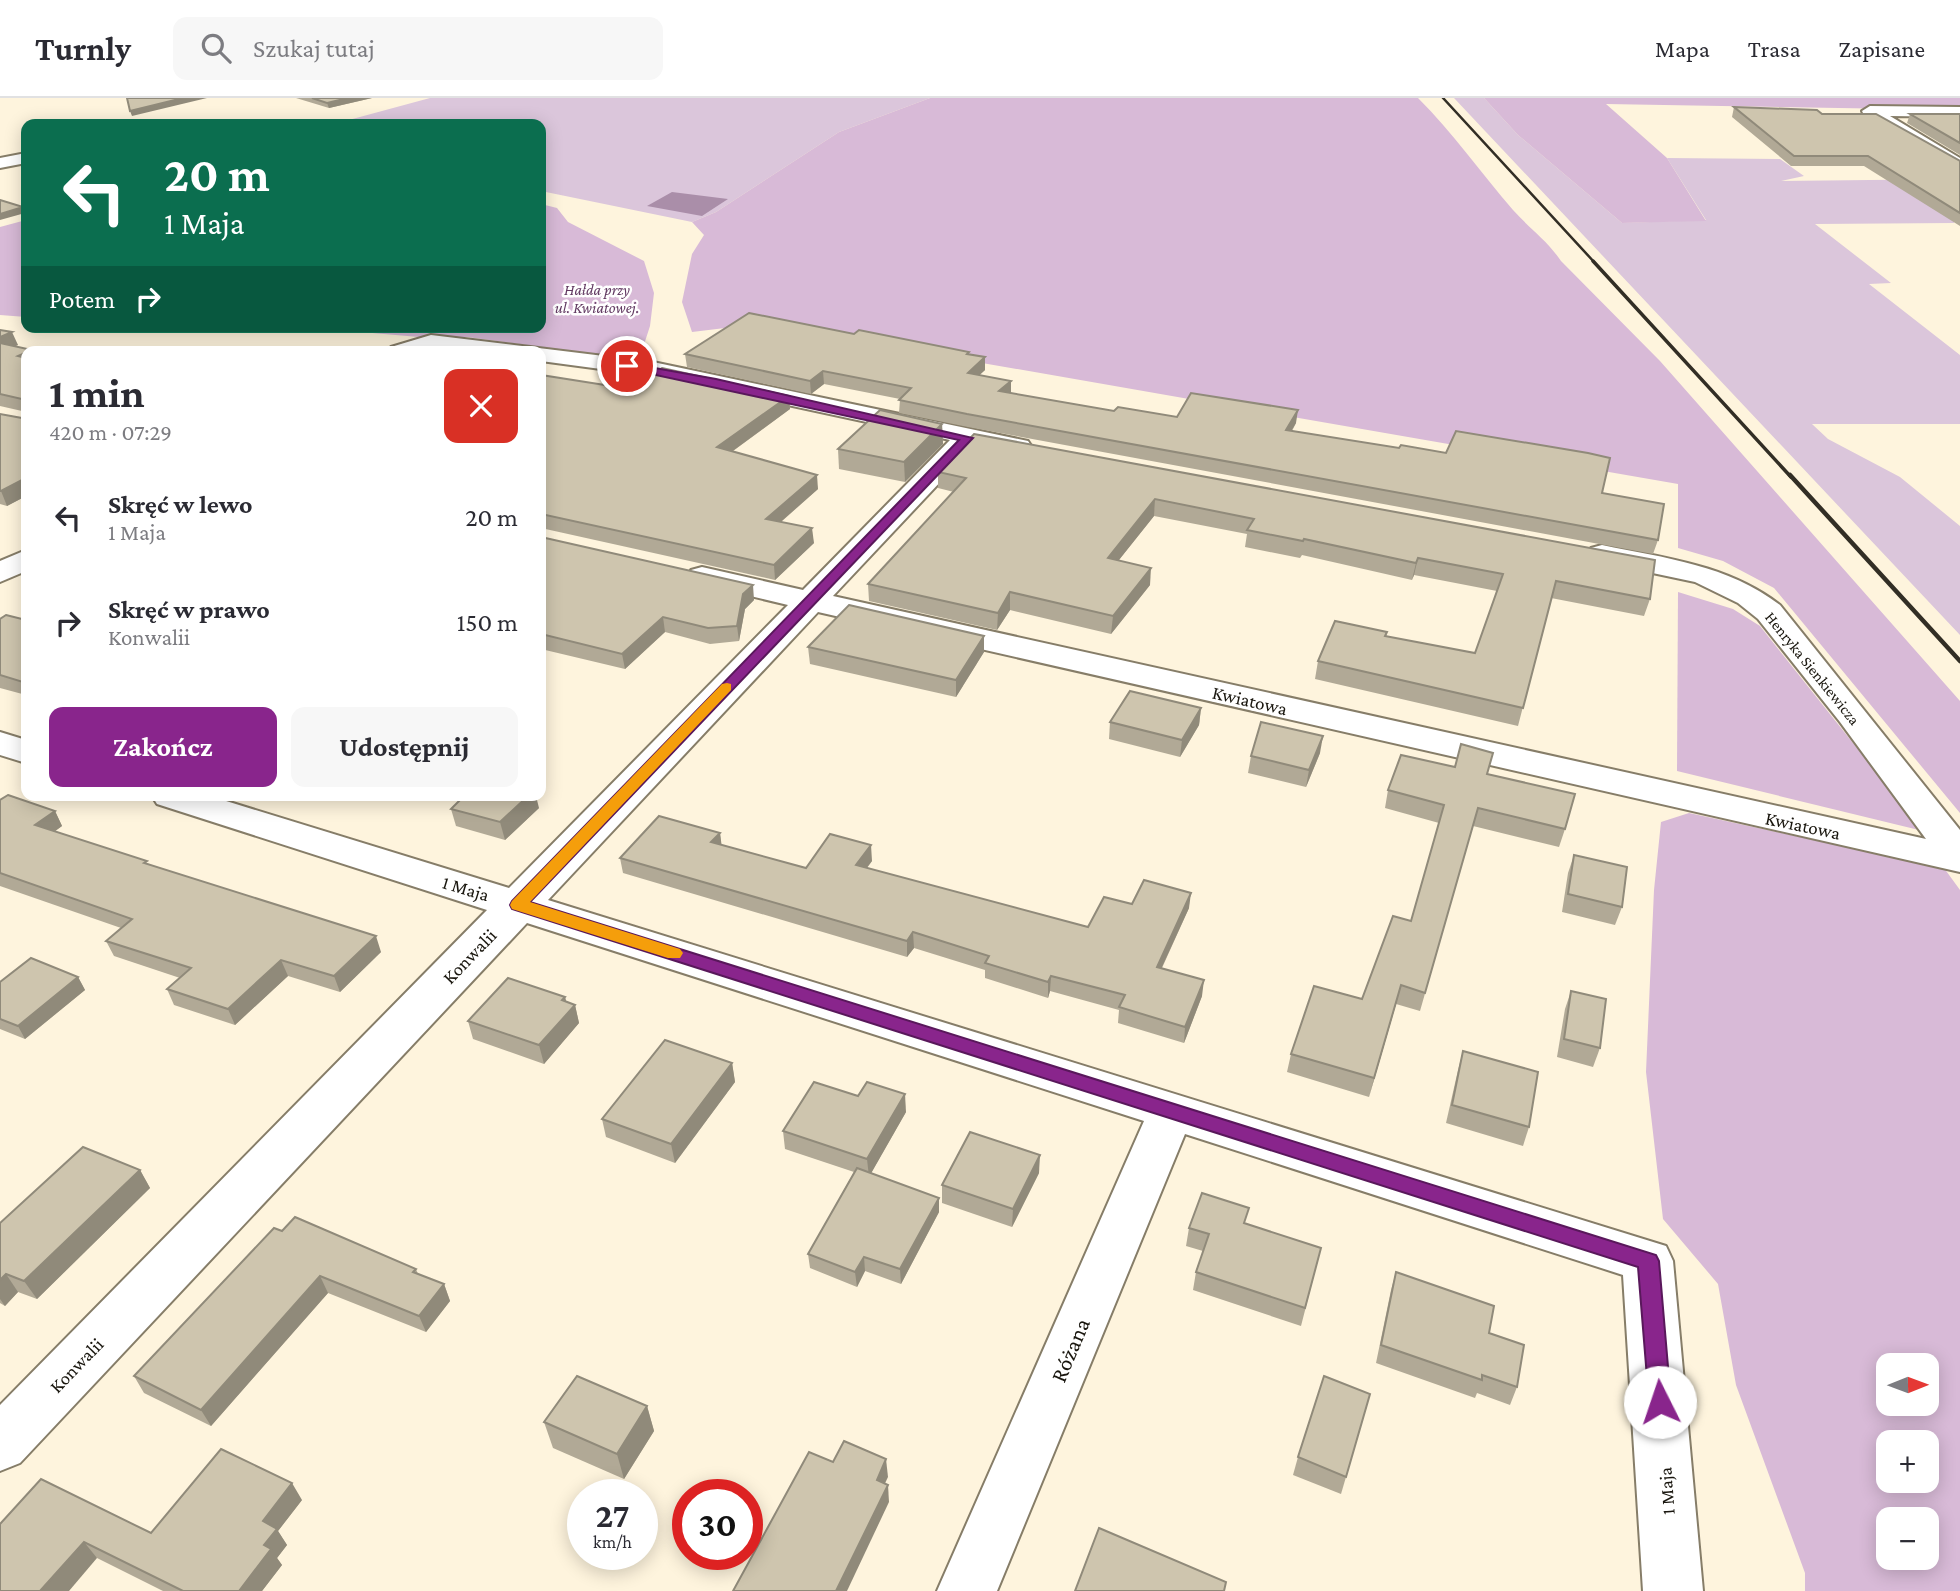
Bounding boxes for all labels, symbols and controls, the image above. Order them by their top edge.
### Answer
search box [173,17,663,80]
icon: search [197,29,235,67]
text: Turnly [35,30,131,67]
text: Szukaj tutaj [253,34,375,63]
text: Mapa [1655,35,1710,62]
text: Trasa [1748,35,1801,62]
text: Zapisane [1839,35,1925,62]
icon: left [49,147,140,238]
text: 20 m [164,147,270,202]
text: 1 Maja [164,205,245,241]
icon: right [129,280,167,318]
park label: Hałda przy ul. Kwiatowej. [555,281,639,317]
text: Potem [49,285,115,314]
pin [597,336,657,396]
icon: arrive [608,347,646,385]
text: 1 min [49,369,145,416]
button: close [444,369,518,443]
text: 420 m · 07:29 [49,419,172,445]
text: Skręć w lewo [108,490,253,519]
icon: left [49,499,87,537]
text: 20 m [465,503,518,532]
text: 1 Maja [108,519,166,545]
text: Skręć w prawo [108,595,270,624]
icon: right [49,604,87,642]
text: 150 m [457,608,518,637]
street label: Henryka Sienkiewicza [1761,609,1864,729]
text: Konwalii [108,624,190,650]
street label: Kwiatowa [1210,682,1290,719]
button: Zakończ [49,707,277,787]
button: Udostępnij [291,707,518,787]
street label: Kwiatowa [1763,807,1843,844]
street label: 1 Maja [440,871,492,907]
street label: Konwalii [438,925,500,988]
street label: Różana [1045,1314,1095,1386]
street label: Konwalii [45,1334,107,1397]
north arrow [1876,1353,1939,1416]
map controls [1876,1353,1939,1570]
position arrow [1623,1365,1697,1439]
button: + [1876,1430,1939,1493]
street label: 1 Maja [1654,1466,1680,1516]
speed limit sign: 30 [672,1479,763,1570]
text: 27 [596,1496,629,1535]
button: − [1876,1507,1939,1570]
text: km/h [593,1532,632,1552]

